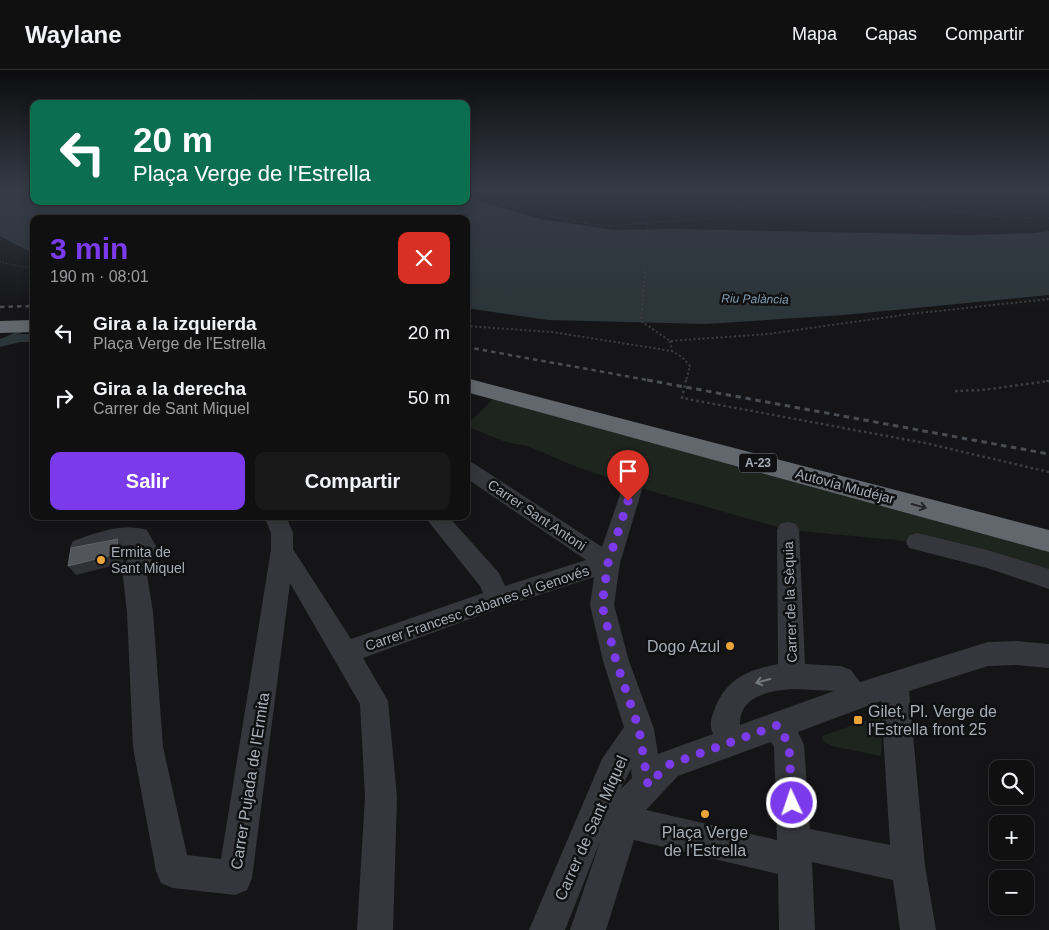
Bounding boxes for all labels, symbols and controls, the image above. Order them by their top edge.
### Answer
text: Waylane [25,21,121,48]
text: Mapa [792,24,837,44]
text: Capas [865,24,917,44]
text: Compartir [945,24,1024,44]
icon: left [50,120,115,185]
text: 20 m [133,120,213,159]
text: Plaça Verge de l'Estrella [133,161,371,186]
text: 3 min [50,232,128,265]
button: close [398,232,450,284]
text: 190 m · 08:01 [50,268,149,285]
water label: Riu Palància [721,291,789,307]
text: Gira a la izquierda [93,313,257,334]
icon: left [50,319,78,347]
text: 20 m [408,322,450,343]
text: Plaça Verge de l'Estrella [93,335,266,352]
text: Gira a la derecha [93,378,246,399]
icon: right [50,384,78,412]
text: 50 m [408,387,450,408]
text: Carrer de Sant Miquel [93,400,250,417]
pin [607,450,649,501]
button: Salir [50,452,245,510]
button: Compartir [255,452,450,510]
road number: A-23 [739,453,777,472]
icon: arrive [614,457,642,485]
street label: Autovía Mudéjar [794,465,897,507]
street label: Carrer Sant Antoni [485,476,589,554]
one-way arrow [911,502,927,512]
street label: Carrer de la Sèquia [780,541,800,663]
place label: Ermita de Sant Miquel [111,544,185,576]
marker: Ermita de Sant Miquel [95,554,107,566]
street label: Carrer Francesc Cabanes el Genovés [363,562,591,654]
place label: Dogo Azul [647,638,720,655]
marker: Dogo Azul [724,640,736,652]
one-way arrow [756,677,772,686]
street label: Carrer Pujada de l'Ermita [228,691,272,871]
place label: Gilet, Pl. Verge de l'Estrella front 25 [868,703,997,738]
marker: Gilet, Pl. Verge de l'Estrella front 25 [852,714,864,726]
street label: Carrer de Sant Miquel [551,753,631,903]
map controls [989,760,1034,915]
button: search [989,760,1034,805]
position arrow [765,776,817,828]
marker: Plaça Verge de l'Estrella [699,808,711,820]
button: + [989,815,1034,860]
place label: Plaça Verge de l'Estrella [662,824,748,859]
button: − [989,870,1034,915]

